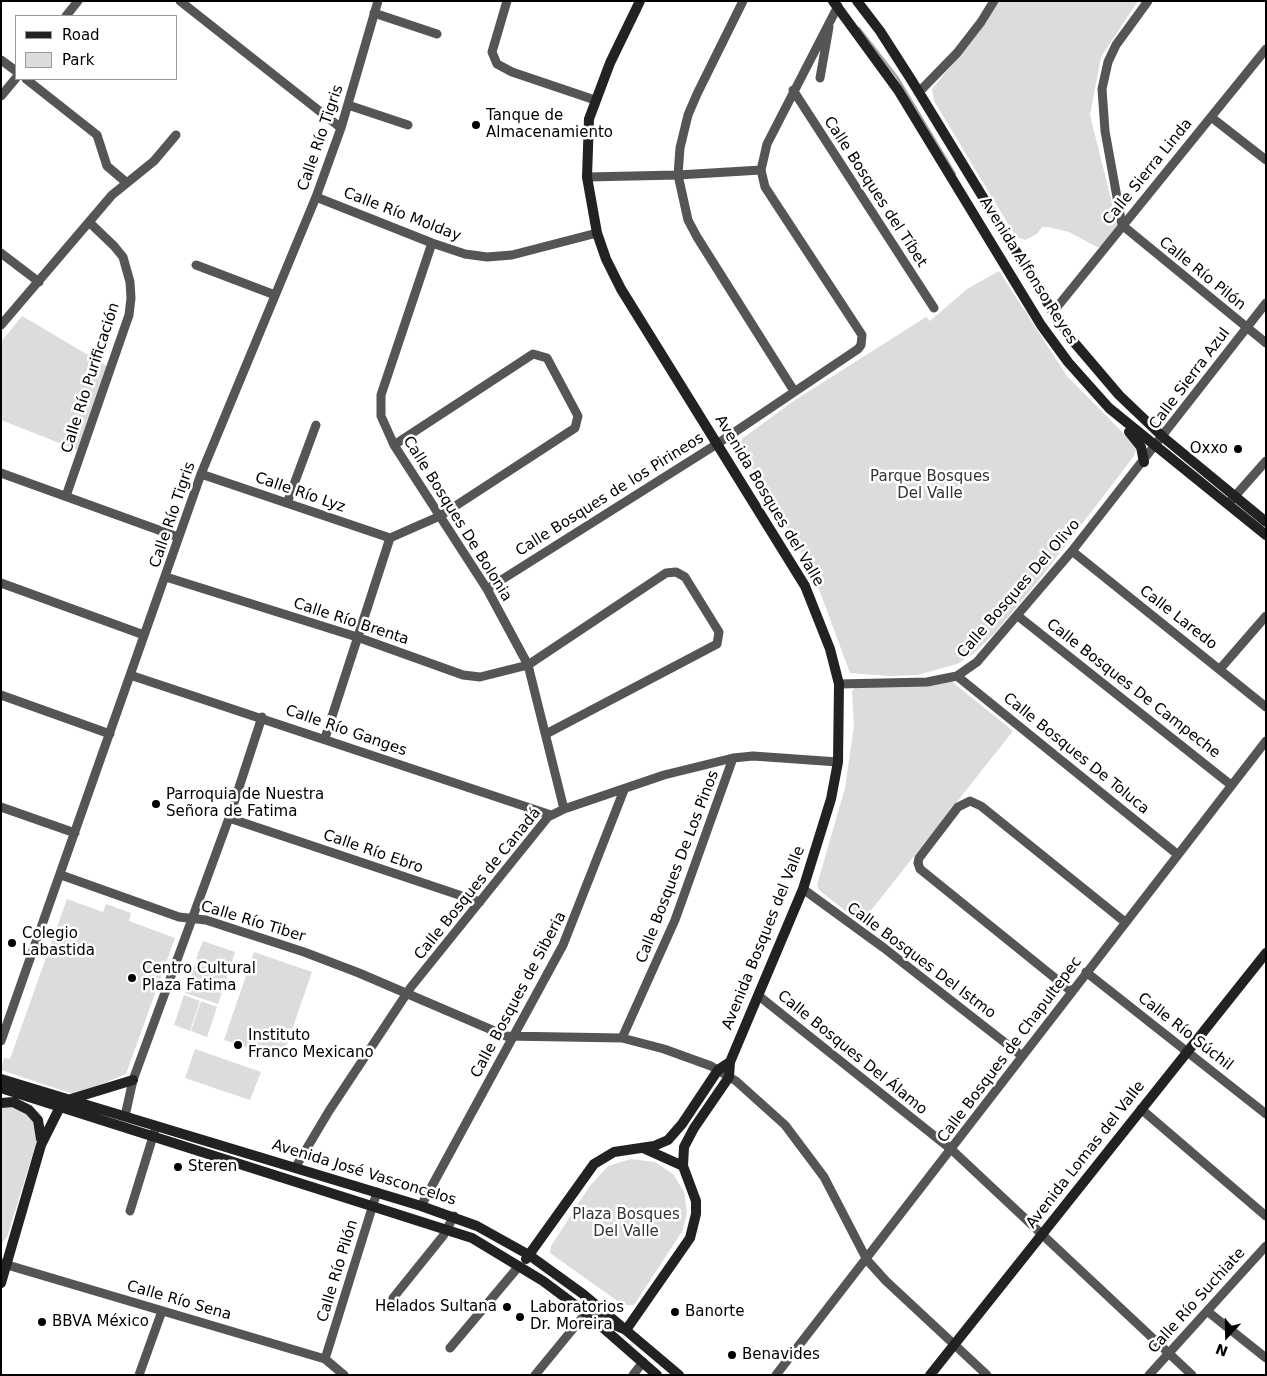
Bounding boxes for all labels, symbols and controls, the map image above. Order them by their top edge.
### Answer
legend [15,15,178,80]
text: Road [62,26,100,44]
text: Park [62,51,94,69]
street label: Calle Río Tigris [294,83,348,193]
place label: Tanque de Almacenamiento [486,107,613,142]
street label: Calle Bosques del Tíbet [820,113,930,271]
street label: Calle Sierra Linda [1100,115,1196,229]
marker: Tanque de Almacenamiento [470,119,482,131]
street label: Calle Río Molday [341,184,463,246]
street label: Avenida Alfonso Reyes [975,194,1081,348]
street label: Calle Río Pilón [1155,234,1249,314]
street label: Calle Río Purificación [58,300,124,456]
street label: Calle Sierra Azul [1146,325,1234,433]
street label: Avenida Bosques del Valle [711,412,827,590]
street label: Calle Bosques de los Pirineos [513,429,707,561]
street label: Calle Bosques De Bolonia [399,433,515,605]
place label: Oxxo [1190,440,1228,458]
marker: Oxxo [1232,443,1244,455]
street label: Calle Río Tigris [146,460,200,570]
park label: Parque Bosques Del Valle [870,468,990,503]
street label: Calle Río Lyz [253,469,347,517]
street label: Calle Bosques Del Olivo [954,516,1084,662]
street label: Calle Laredo [1136,582,1220,654]
street label: Calle Río Brenta [291,595,411,649]
street label: Calle Bosques De Campeche [1042,616,1224,762]
street label: Calle Bosques De Toluca [999,690,1153,818]
street label: Calle Río Ganges [283,702,409,760]
street label: Calle Bosques De Los Pinos [633,768,723,966]
place label: Parroquia de Nuestra Señora de Fatima [166,786,324,821]
marker: Parroquia de Nuestra Señora de Fatima [150,798,162,810]
street label: Calle Bosques de Canadá [411,804,545,964]
street label: Calle Río Ebro [321,826,425,878]
street label: Avenida Bosques del Valle [719,844,809,1032]
street label: Calle Río Tiber [199,898,307,946]
street label: Calle Bosques Del Istmo [843,899,999,1023]
street label: Calle Bosques de Siberia [467,909,571,1081]
place label: Colegio Labastida [22,925,95,960]
marker: Colegio Labastida [6,937,18,949]
street label: Calle Bosques de Chapultepec [934,953,1086,1147]
place label: Centro Cultural Plaza Fatima [142,960,256,995]
marker: Centro Cultural Plaza Fatima [126,972,138,984]
street label: Calle Bosques Del Álamo [774,987,930,1119]
street label: Calle Río Súchil [1134,989,1236,1075]
place label: Instituto Franco Mexicano [248,1027,374,1062]
marker: Instituto Franco Mexicano [232,1039,244,1051]
street label: Avenida Lomas del Valle [1023,1078,1149,1232]
street label: Avenida José Vasconcelos [270,1136,458,1210]
place label: Steren [188,1158,237,1176]
marker: Steren [172,1161,184,1173]
park label: Plaza Bosques Del Valle [572,1206,680,1241]
street label: Calle Río Pilón [314,1218,362,1324]
street label: Calle Río Suchiate [1145,1245,1249,1357]
street label: Calle Río Sena [125,1277,233,1325]
place label: Helados Sultana [375,1298,497,1316]
place label: Laboratorios Dr. Moreira [530,1299,624,1334]
marker: Helados Sultana [501,1301,513,1313]
place label: Banorte [685,1303,744,1321]
marker: Banorte [669,1306,681,1318]
marker: Laboratorios Dr. Moreira [514,1311,526,1323]
north arrow [1202,1311,1252,1361]
place label: BBVA México [52,1313,149,1331]
marker: BBVA México [36,1316,48,1328]
text: N [1213,1340,1230,1360]
place label: Benavides [742,1346,820,1364]
marker: Benavides [726,1349,738,1361]

